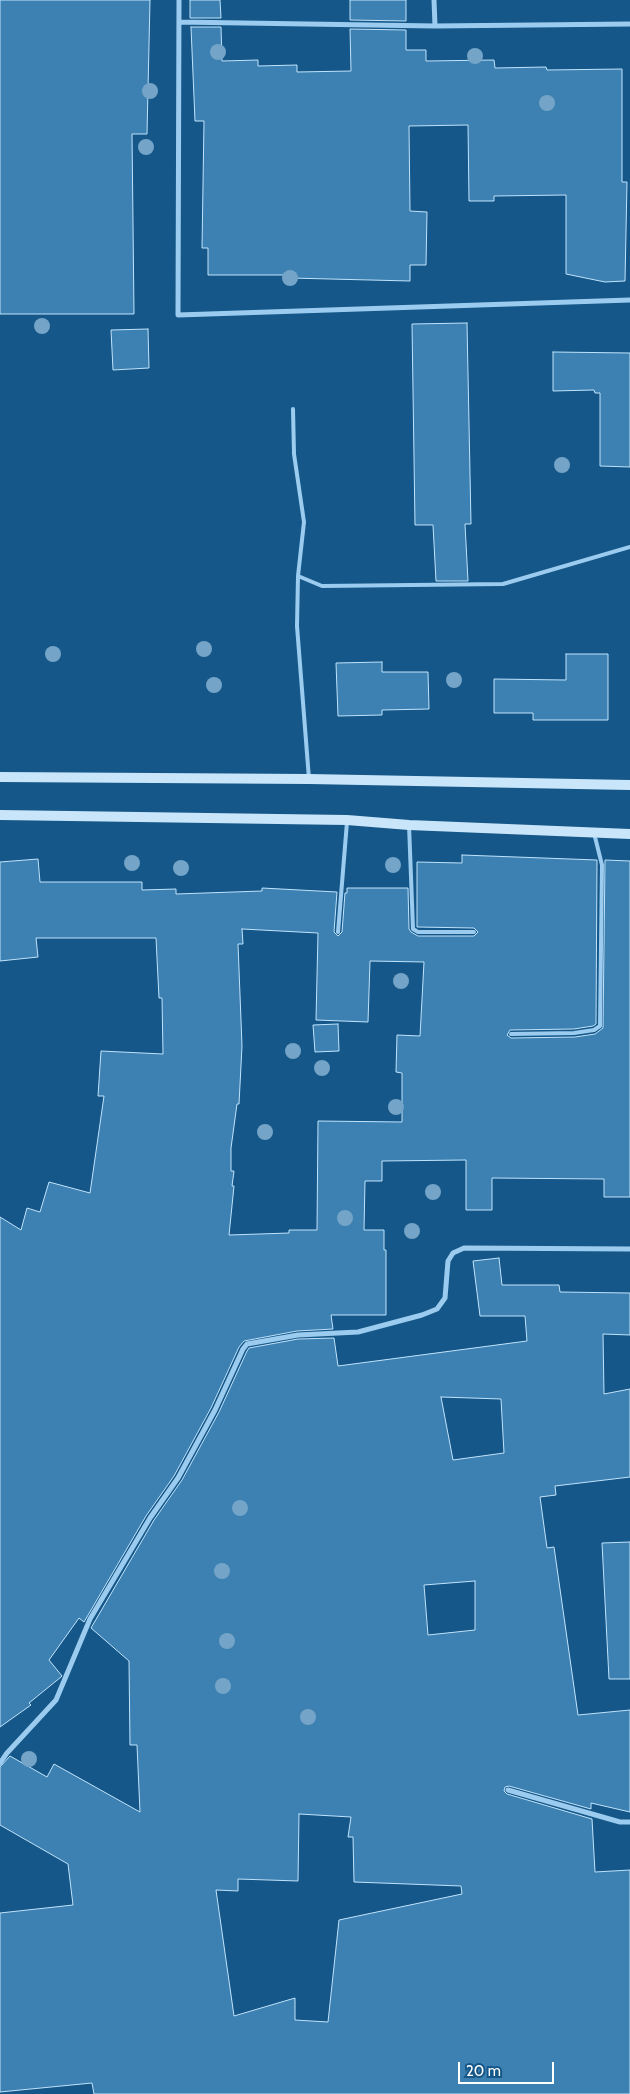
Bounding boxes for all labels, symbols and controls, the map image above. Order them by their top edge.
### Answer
scale bar [460,2052,556,2084]
text: 20 m [466,2062,501,2080]

